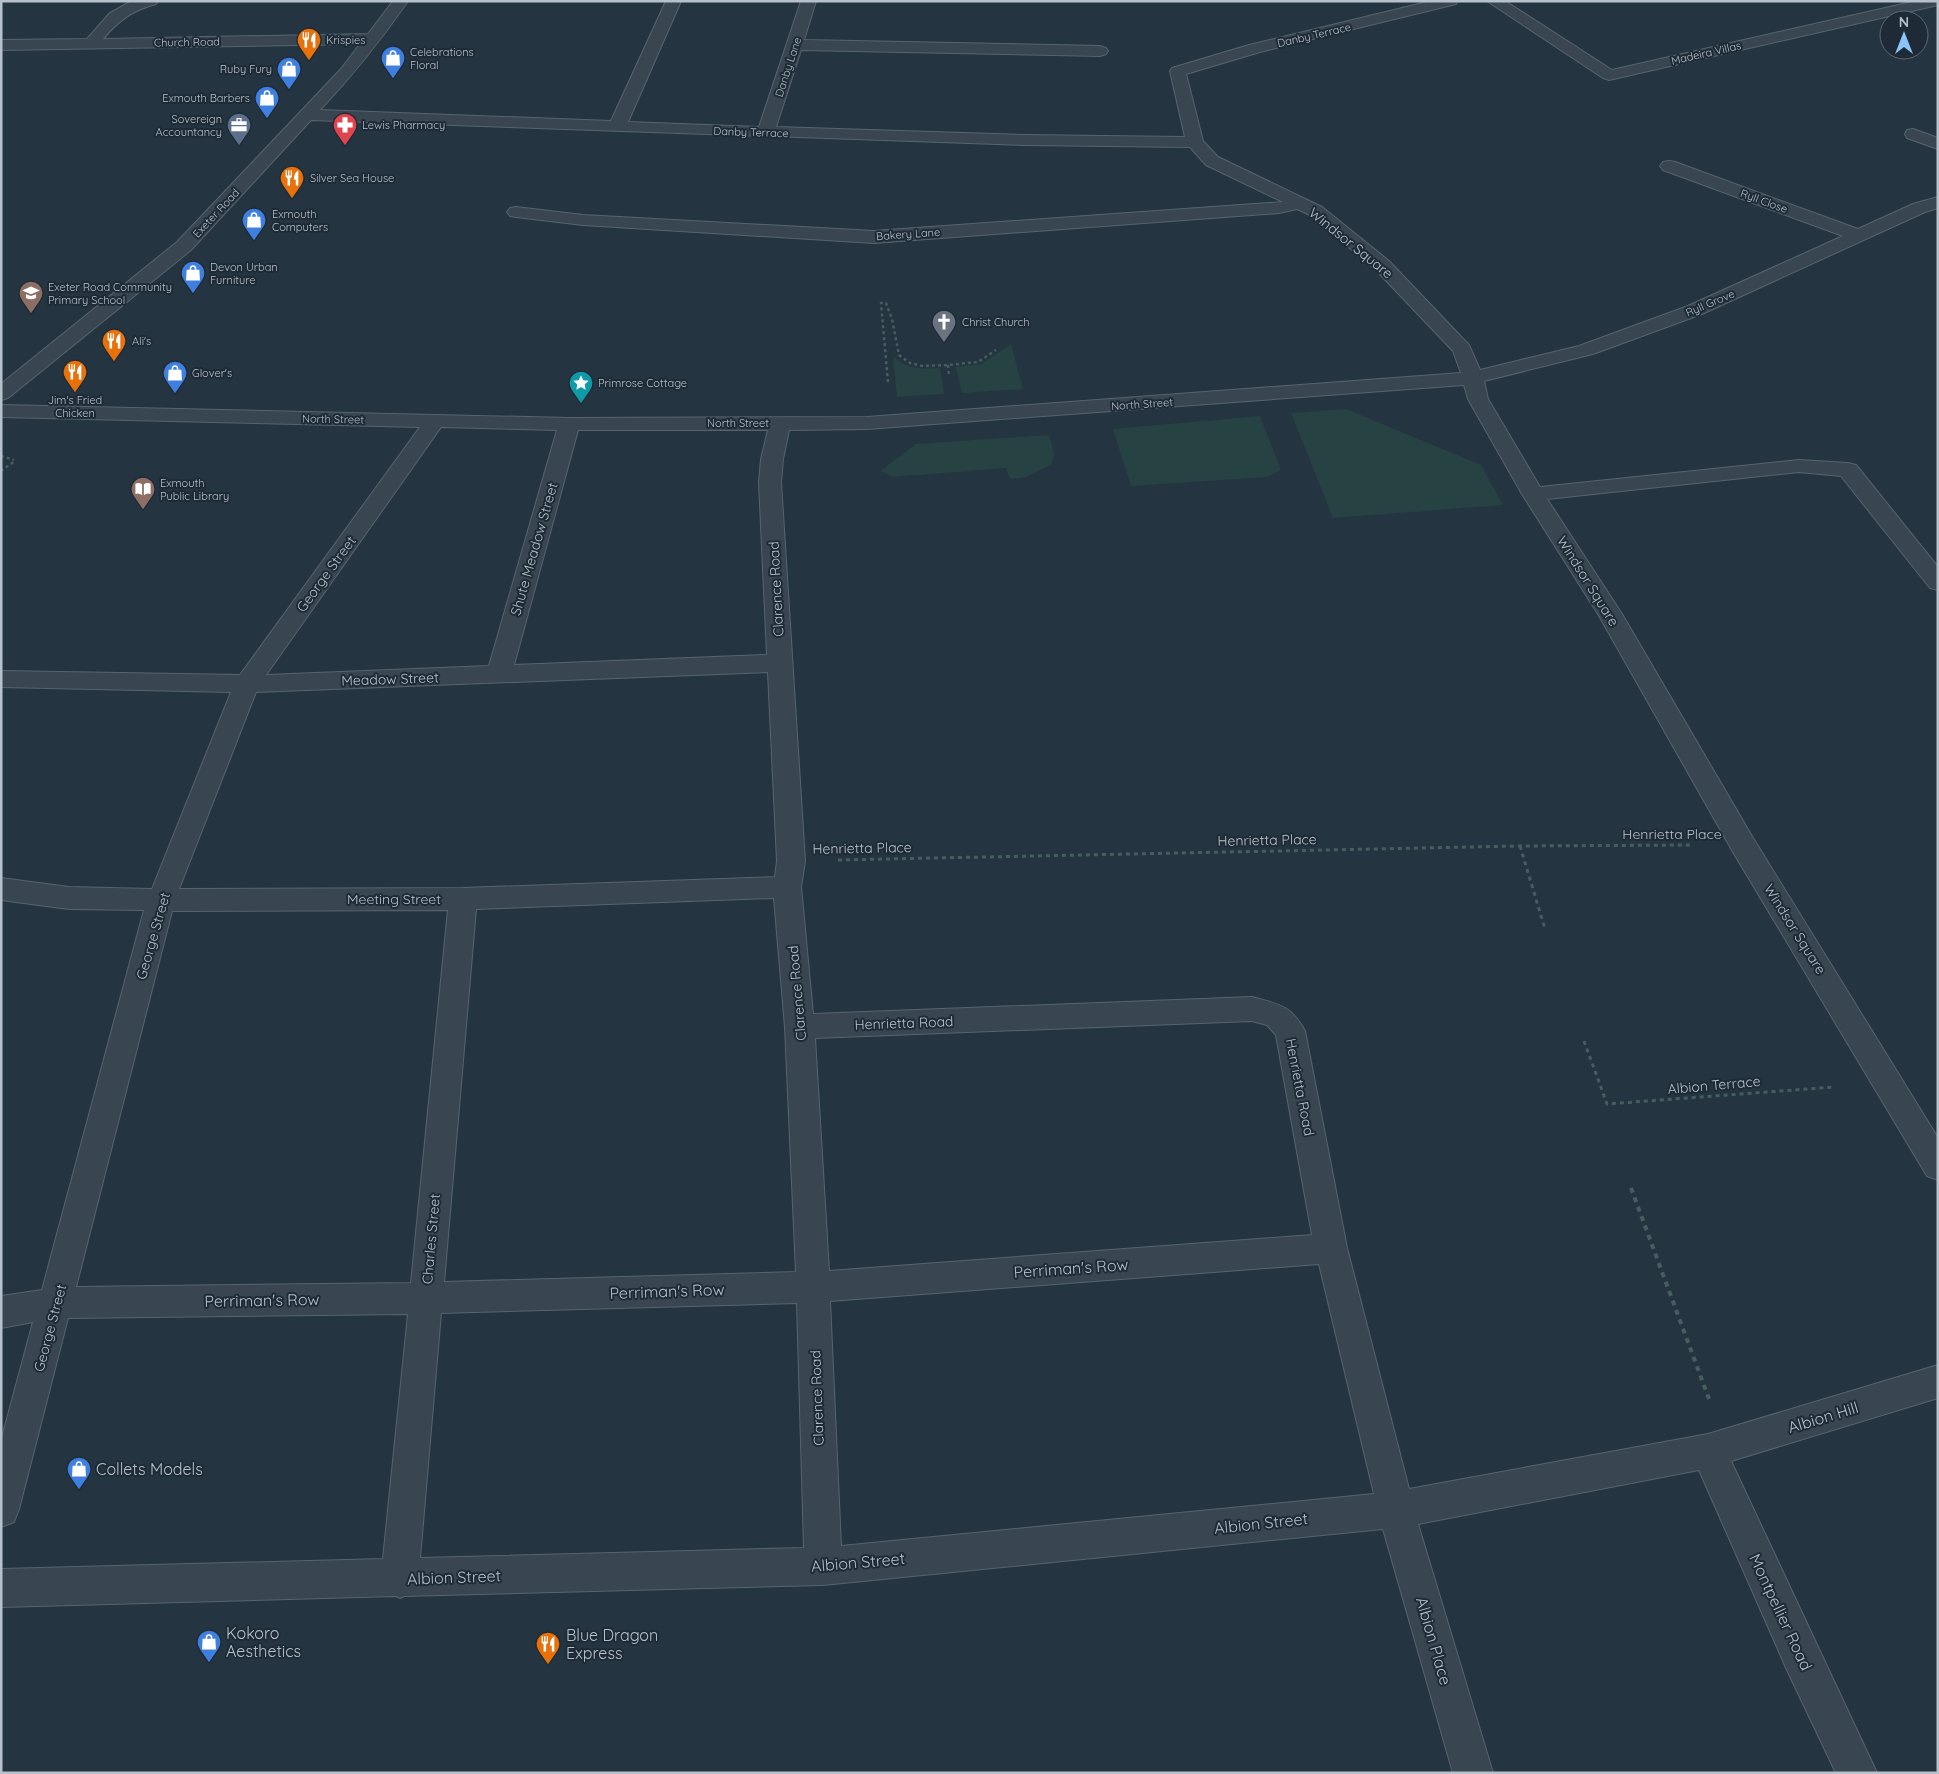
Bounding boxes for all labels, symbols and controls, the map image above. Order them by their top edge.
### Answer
north arrow [1879,10,1929,60]
text: N [1899,13,1909,31]
street label: Danby Terrace [1276,20,1352,50]
restaurant icon: Krispies [296,27,322,61]
place label: Krispies [326,33,365,47]
street label: Church Road [154,34,220,50]
street label: Danby Lane [772,35,804,99]
street label: Madeira Villas [1670,38,1742,68]
shop icon: Celebrations Floral [380,45,406,79]
place label: Celebrations Floral [410,45,474,72]
shop icon: Ruby Fury [276,56,302,90]
place label: Ruby Fury [220,62,272,76]
shop icon: Exmouth Barbers [254,85,280,119]
place label: Exmouth Barbers [162,91,250,105]
place label: Sovereign Accountancy [156,112,222,139]
office icon: Sovereign Accountancy [226,112,252,146]
pharmacy icon: Lewis Pharmacy [332,112,358,146]
place label: Lewis Pharmacy [362,118,445,132]
street label: Danby Terrace [713,124,789,140]
restaurant icon: Silver Sea House [279,165,305,199]
place label: Silver Sea House [310,171,394,185]
street label: Exeter Road [190,186,242,240]
street label: Ryll Close [1738,186,1790,216]
street label: Windsor Square [1305,204,1397,282]
shop icon: Exmouth Computers [241,207,267,241]
place label: Exmouth Computers [272,207,328,234]
street label: Bakery Lane [875,225,941,243]
shop icon: Devon Urban Furniture [180,260,206,294]
place label: Devon Urban Furniture [210,260,278,287]
school or university icon: Exeter Road Community Primary School [18,280,44,314]
place label: Exeter Road Community Primary School [48,280,172,307]
street label: Ryll Grove [1683,286,1737,320]
church icon: Christ Church [931,309,957,343]
place label: Christ Church [962,315,1030,329]
restaurant icon: Ali's [101,328,127,362]
place label: Ali's [132,334,151,348]
restaurant icon: Jim's Fried Chicken [62,359,88,393]
shop icon: Glover's [162,360,188,394]
place label: Glover's [192,366,232,380]
place icon: Primrose Cottage [568,370,594,404]
place label: Primrose Cottage [598,376,687,390]
place label: Jim's Fried Chicken [48,393,102,420]
street label: North Street [1111,395,1174,413]
street label: North Street [302,411,364,427]
street label: North Street [707,416,769,430]
library icon: Exmouth Public Library [130,476,156,510]
place label: Exmouth Public Library [160,476,229,503]
street label: Shute Meadow Street [506,480,562,618]
street label: George Street [292,532,360,616]
street label: Windsor Square [1553,533,1623,630]
street label: Clarence Road [765,541,787,637]
street label: Meadow Street [341,668,439,690]
street label: Henrietta Place [1622,825,1722,843]
street label: Henrietta Place [1217,830,1317,850]
street label: Henrietta Place [812,838,912,858]
street label: Windsor Square [1760,881,1830,978]
street label: George Street [132,890,174,982]
street label: Meeting Street [347,890,441,908]
street label: Clarence Road [784,945,810,1041]
street label: Henrietta Road [854,1012,954,1034]
street label: Henrietta Road [1282,1037,1318,1137]
street label: Albion Terrace [1667,1072,1761,1098]
street label: Charles Street [418,1193,444,1285]
street label: Perriman's Row [1013,1254,1129,1282]
street label: Perriman's Row [609,1279,725,1303]
street label: George Street [30,1282,70,1374]
street label: Perriman's Row [204,1289,320,1311]
street label: Clarence Road [806,1350,828,1446]
street label: Albion Hill [1785,1397,1861,1437]
shop icon: Collets Models [66,1456,92,1490]
place label: Collets Models [96,1459,203,1479]
street label: Albion Street [1213,1508,1309,1538]
street label: Albion Street [810,1548,906,1576]
street label: Montpellier Road [1745,1551,1817,1673]
street label: Albion Street [407,1565,501,1589]
street label: Albion Place [1412,1595,1456,1687]
place label: Kokoro Aesthetics [226,1623,301,1661]
place label: Blue Dragon Express [566,1625,658,1663]
shop icon: Kokoro Aesthetics [196,1629,222,1663]
restaurant icon: Blue Dragon Express [535,1631,561,1665]

